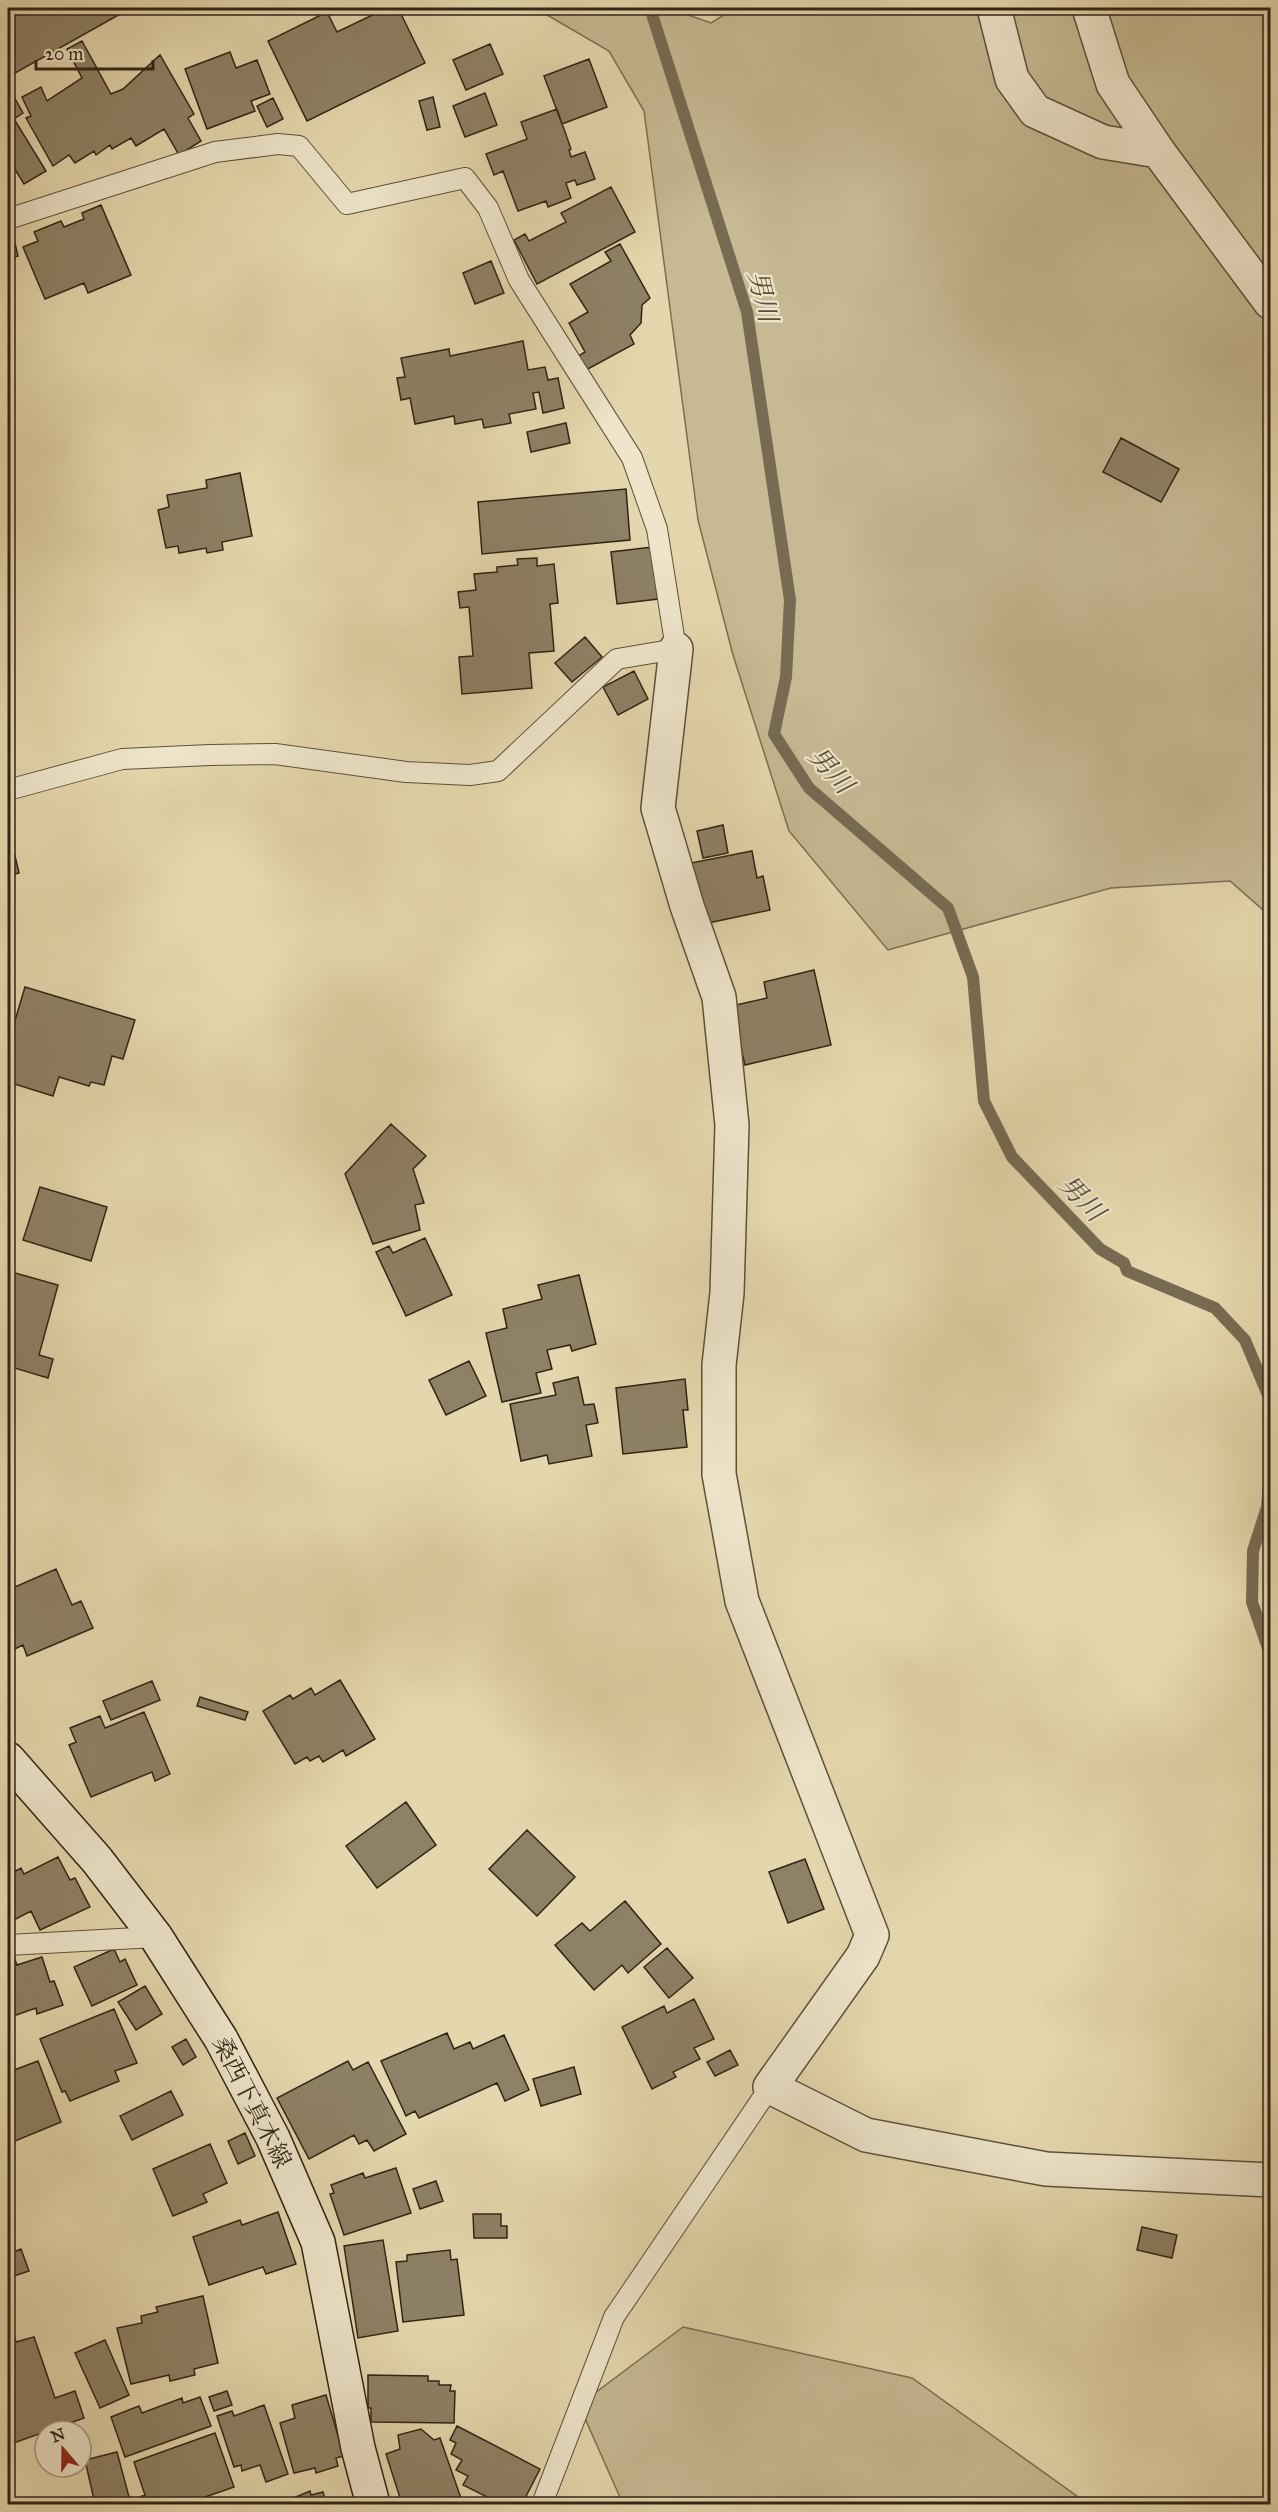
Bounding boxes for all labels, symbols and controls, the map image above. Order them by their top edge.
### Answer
scale bar [36,33,153,71]
text: 20 m [45,43,83,65]
water label: 男川 [741,267,786,328]
water label: 男川 [802,740,862,802]
water label: 男川 [1052,1168,1114,1230]
street label: 桑西下真木線 [206,2031,298,2173]
north arrow [33,2419,93,2479]
text: N [48,2424,68,2447]

